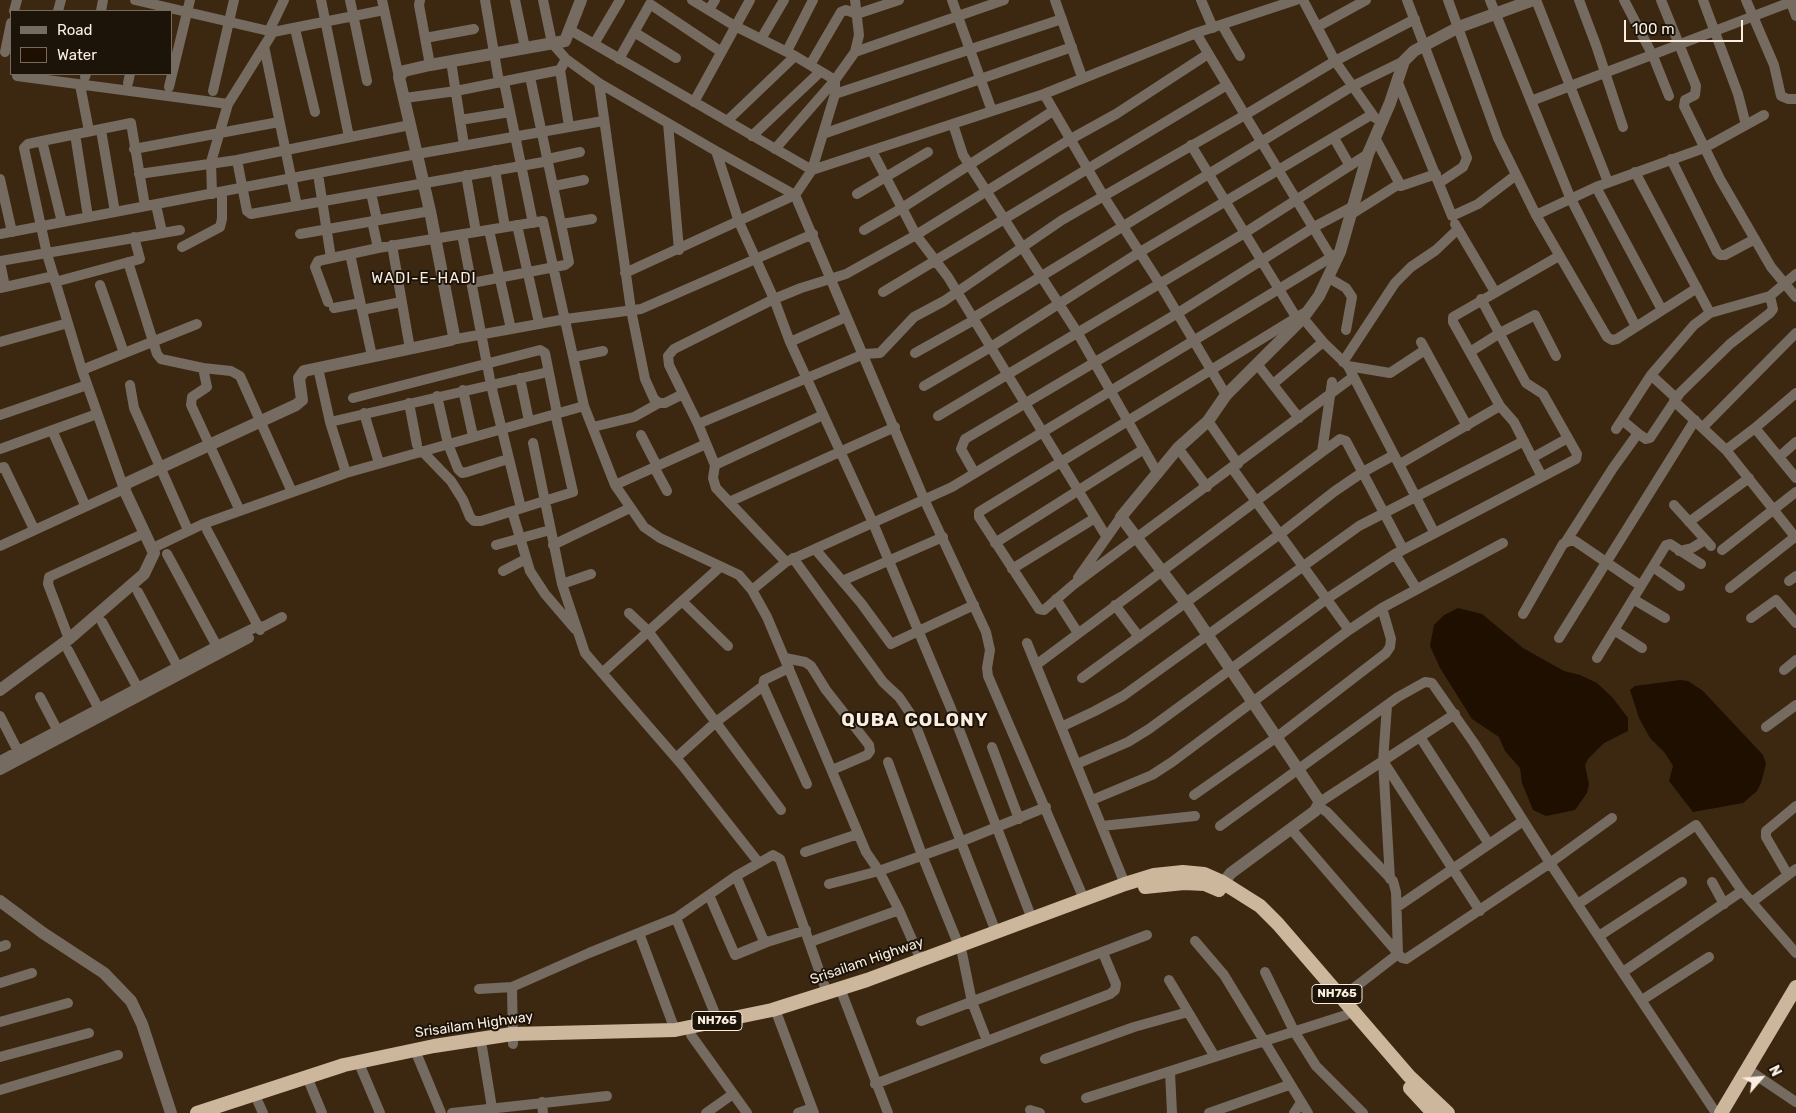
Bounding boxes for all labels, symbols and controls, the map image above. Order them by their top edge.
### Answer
legend [10,10,172,75]
scale bar [1626,10,1745,42]
text: 100 m [1632,20,1674,38]
text: Road [57,21,93,39]
text: Water [57,46,97,64]
district label: WADI-E-HADI [370,270,478,288]
district label: QUBA COLONY [840,710,990,732]
street label: Srisailam Highway [808,934,926,988]
road number: NH765 [1312,984,1362,1004]
street label: Srisailam Highway [414,1008,534,1042]
road number: NH765 [692,1011,742,1030]
north arrow [1736,1053,1786,1103]
text: N [1765,1063,1785,1079]

